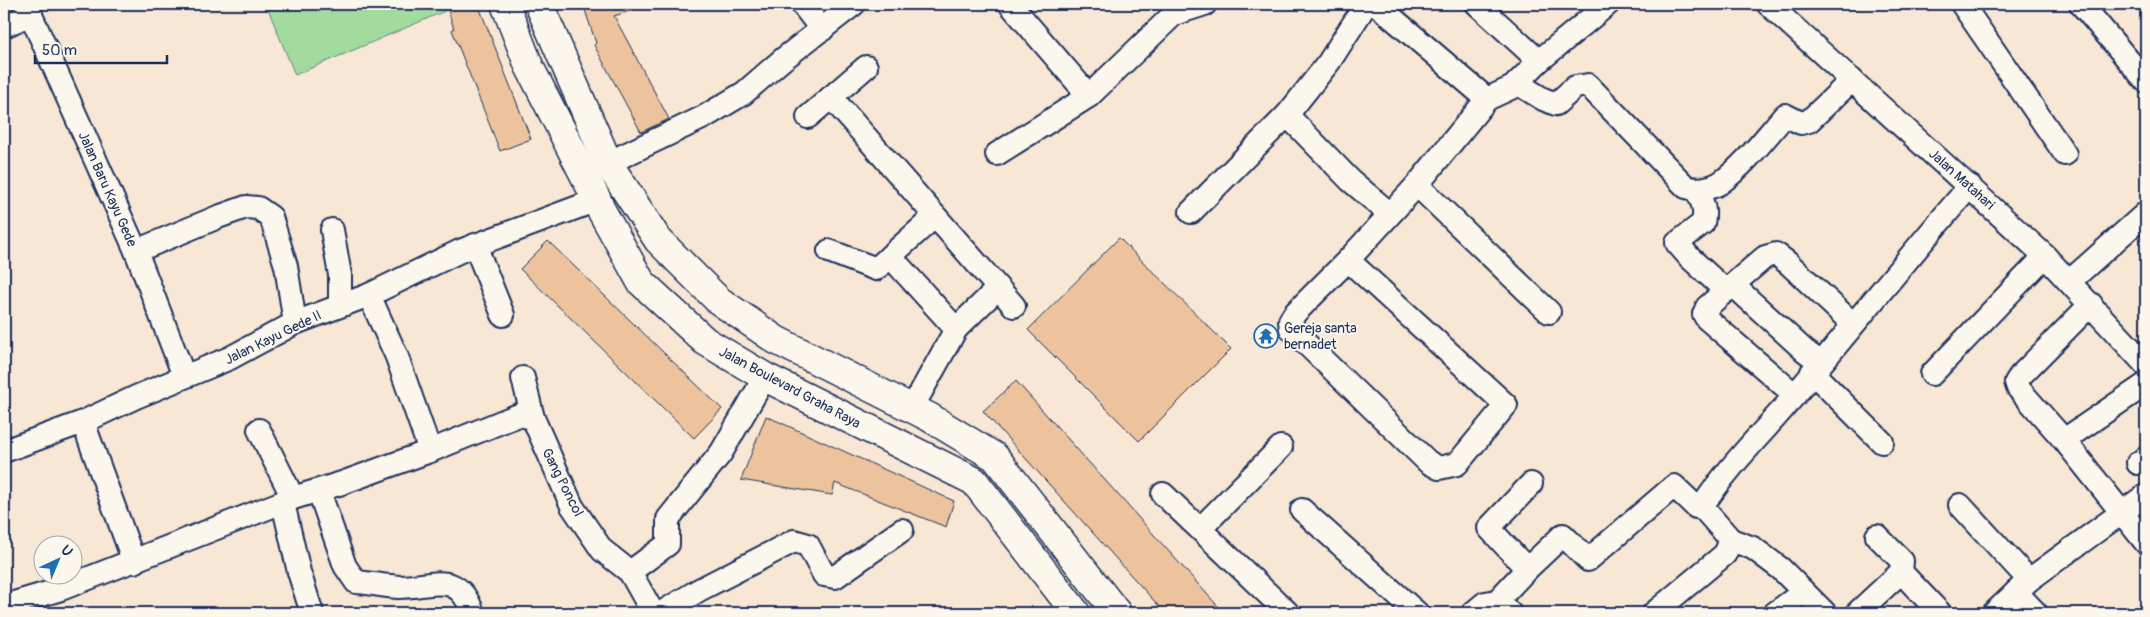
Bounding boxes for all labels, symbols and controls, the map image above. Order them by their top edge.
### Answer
scale bar [35,32,168,64]
text: 50 m [42,41,77,60]
street label: Jalan Baru Kayu Gede [75,129,141,249]
street label: Jalan Matahari [1925,145,1998,214]
street label: Jalan Kayu Gede II [222,307,324,368]
place label: Gereja santa bernadet [1284,320,1357,353]
temple icon: Gereja santa bernadet [1253,323,1279,349]
street label: Jalan Boulevard Graha Raya [716,343,863,432]
street label: Gang Poncol [538,445,587,519]
north arrow [32,534,82,584]
text: U [57,542,76,560]

